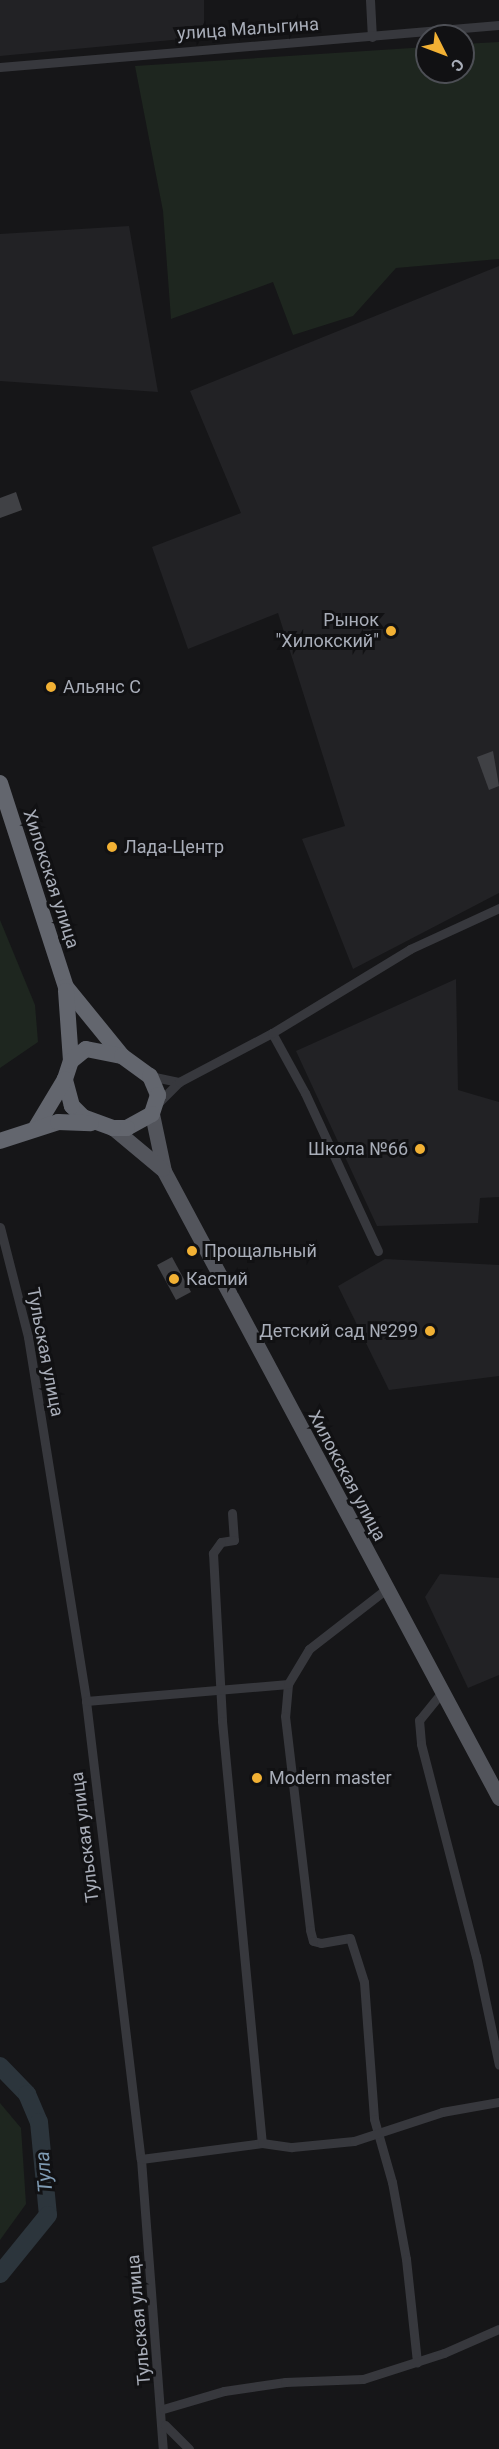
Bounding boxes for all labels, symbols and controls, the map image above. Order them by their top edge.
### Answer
street label: улица Малыгина [176,13,320,45]
north arrow [415,24,475,84]
text: С [447,55,468,75]
place label: Рынок "Хилокский" [276,610,379,652]
marker: Рынок "Хилокский" [384,624,398,638]
place label: Альянс С [63,676,141,698]
marker: Альянс С [44,680,58,694]
street label: Хилокская улица [18,807,84,951]
place label: Лада-Центр [124,836,224,858]
marker: Лада-Центр [105,840,119,854]
place label: Школа №66 [308,1138,408,1160]
marker: Школа №66 [413,1142,427,1156]
place label: Прощальный [204,1240,317,1262]
marker: Прощальный [185,1244,199,1258]
place label: Каспий [186,1268,248,1290]
marker: Каспий [167,1272,181,1286]
street label: Тульская улица [22,1286,68,1418]
place label: Детский сад №299 [259,1320,418,1342]
marker: Детский сад №299 [423,1324,437,1338]
street label: Хилокская улица [304,1407,390,1545]
place label: Modern master [269,1767,392,1789]
street label: Тульская улица [66,1771,104,1903]
marker: Modern master [250,1771,264,1785]
water label: Тула [30,2150,58,2194]
street label: Тульская улица [123,2254,155,2386]

